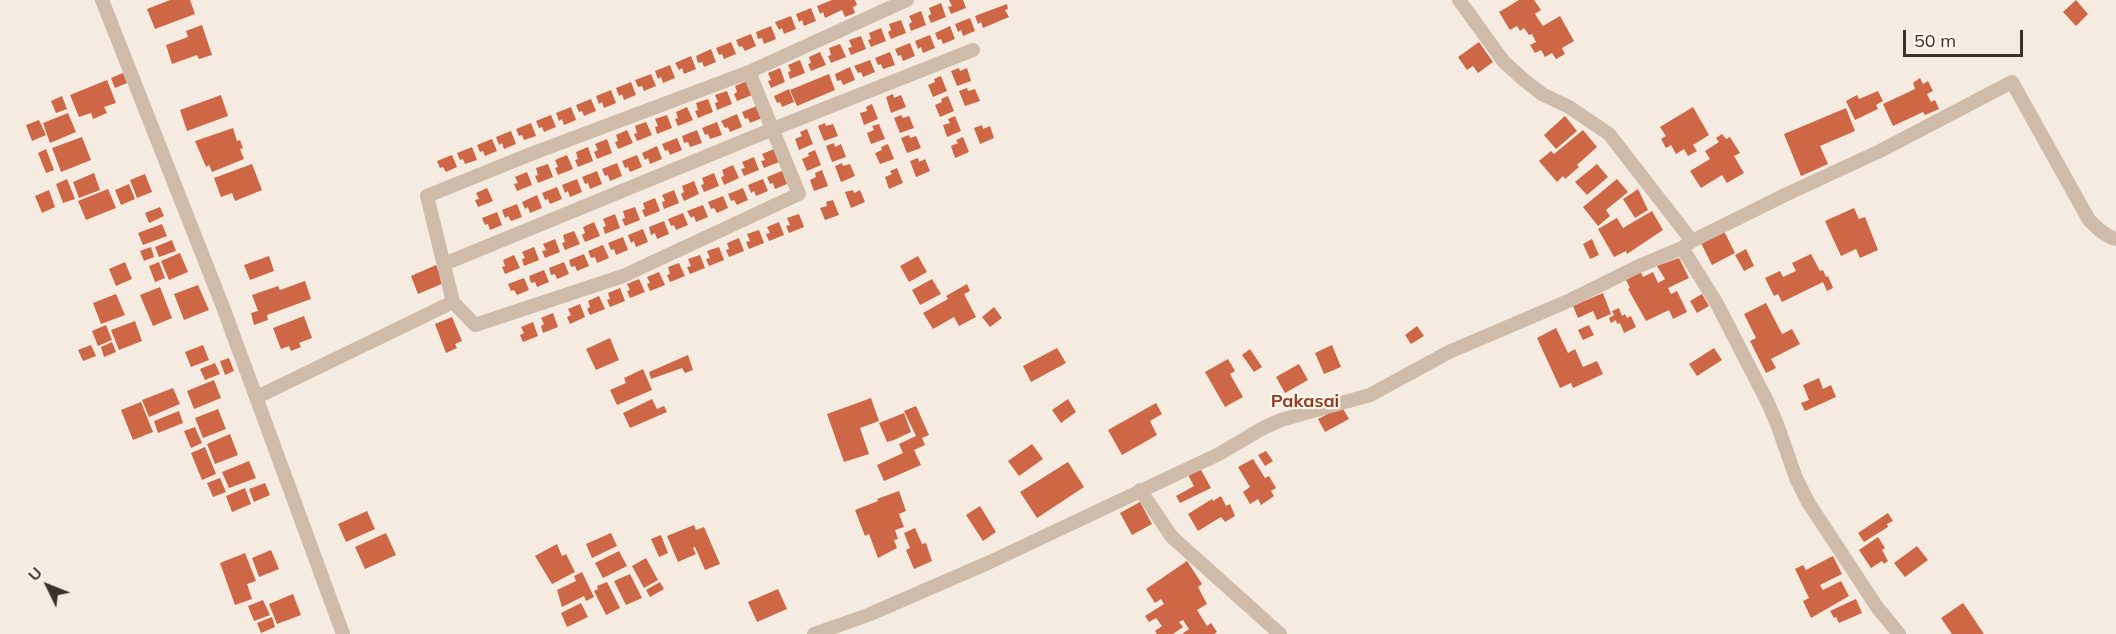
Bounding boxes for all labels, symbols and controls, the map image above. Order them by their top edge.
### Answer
scale bar [1906,18,2026,56]
text: 50 m [1914,29,1956,52]
district label: Pakasai [1271,391,1339,413]
north arrow [18,556,78,616]
text: U [23,563,46,585]

